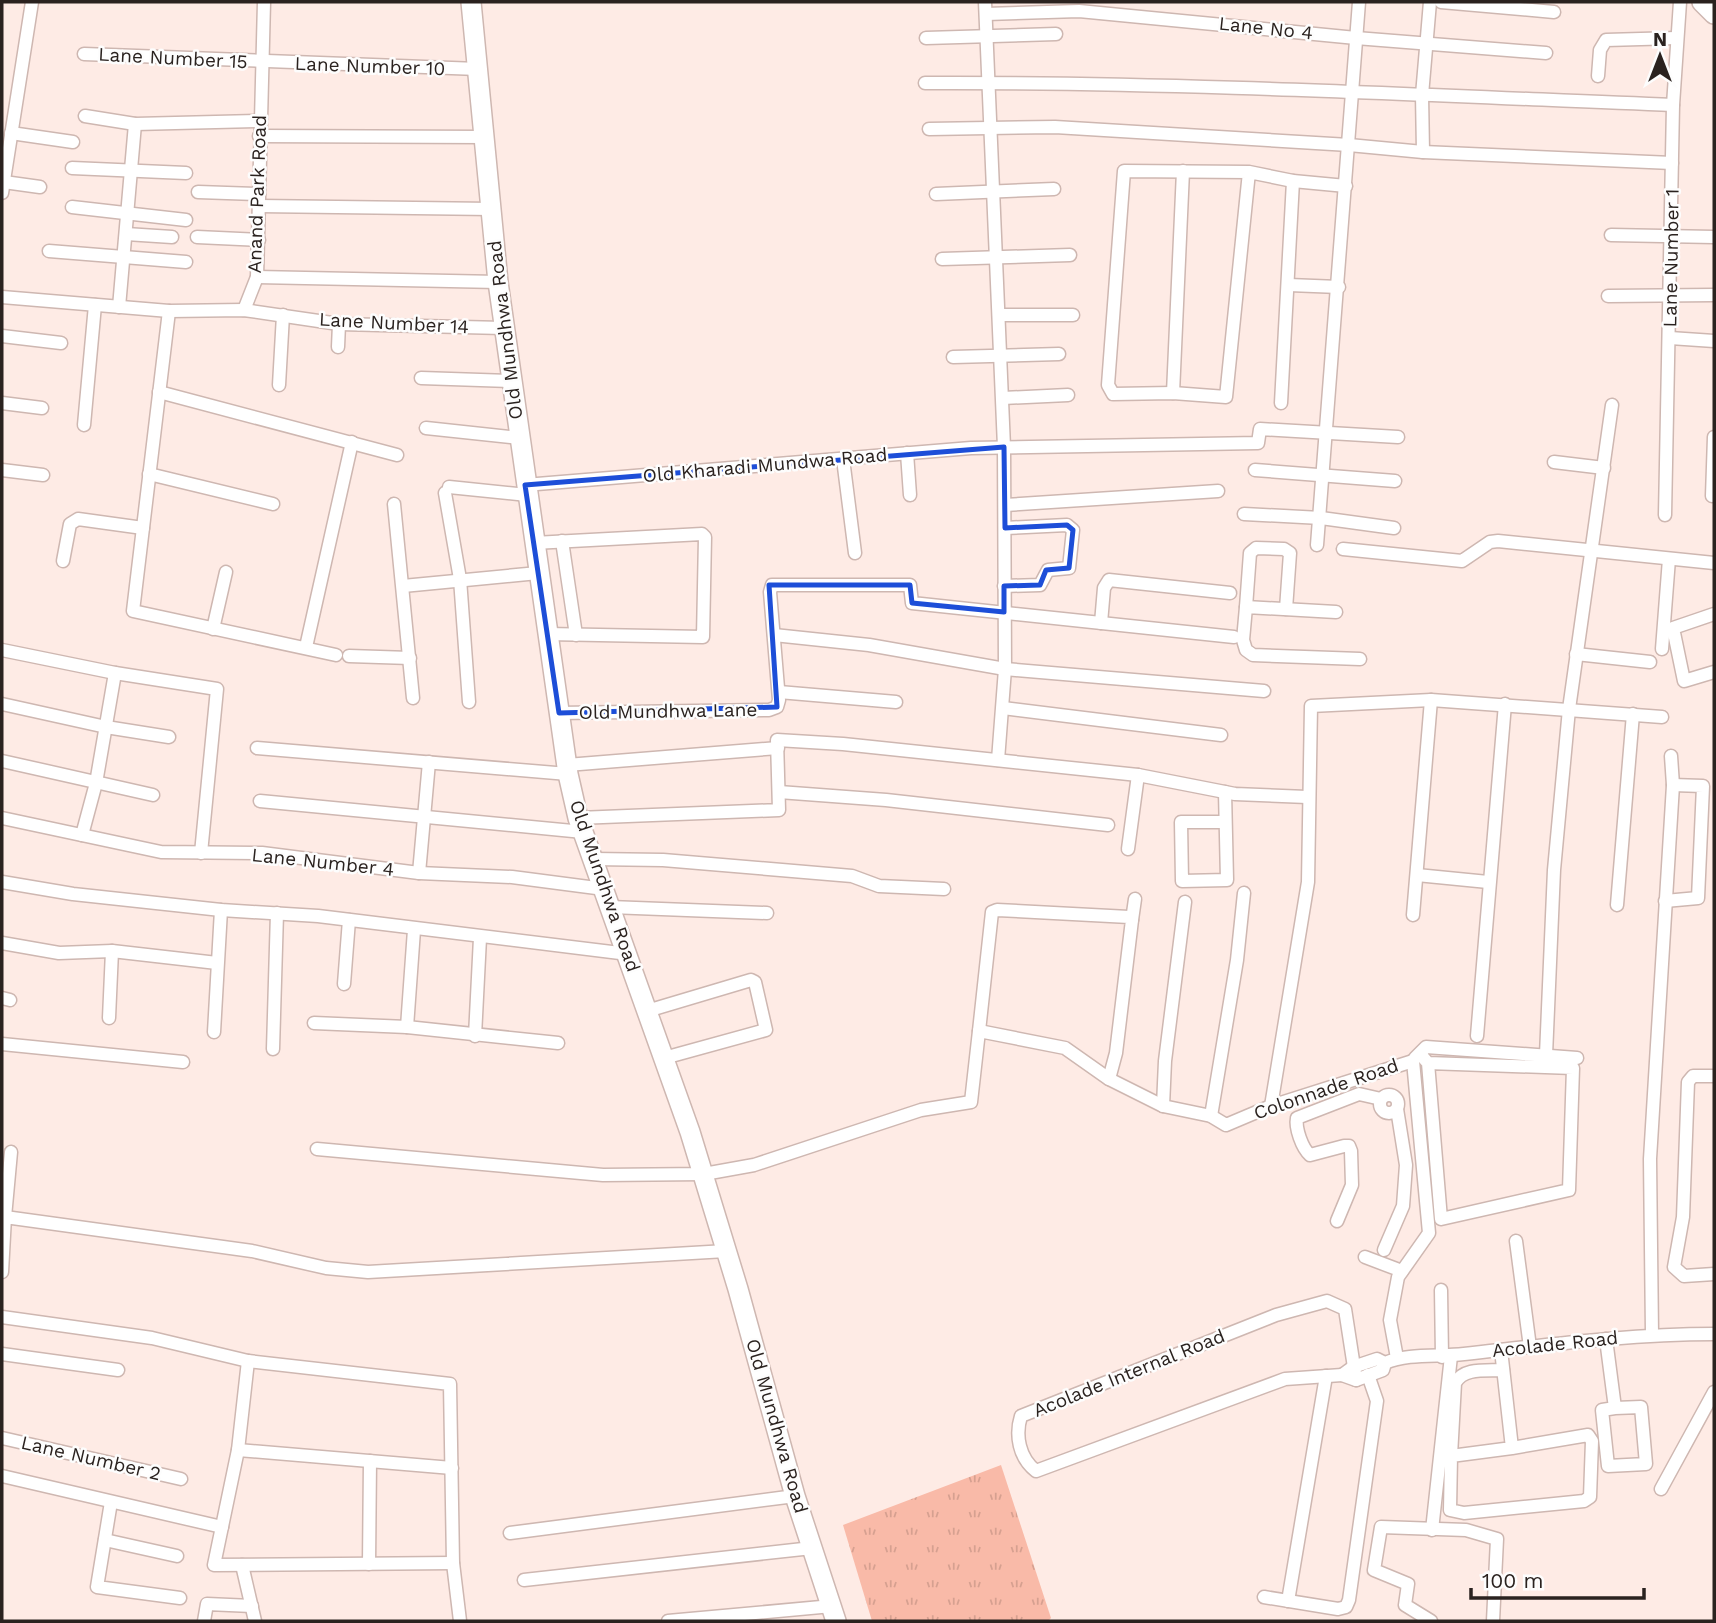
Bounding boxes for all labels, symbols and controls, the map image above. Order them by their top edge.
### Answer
street label: Lane No 4 [1218,12,1314,44]
north arrow [1625,21,1695,91]
text: N [1653,28,1667,51]
street label: Lane Number 15 [98,43,248,73]
street label: Lane Number 10 [294,52,446,80]
street label: Anand Park Road [243,114,271,274]
street label: Lane Number 1 [1658,188,1684,328]
street label: Old Mundhwa Road [483,239,527,421]
street label: Lane Number 14 [318,308,470,338]
street label: Old Kharadi Mundwa Road [642,443,888,487]
street label: Old Mundhwa Lane [578,698,758,724]
street label: Old Mundhwa Road [565,797,645,975]
street label: Lane Number 4 [251,843,395,881]
street label: Colonnade Road [1251,1053,1401,1125]
street label: Acolade Internal Road [1030,1324,1228,1422]
street label: Acolade Road [1491,1326,1619,1362]
street label: Old Mundhwa Road [741,1336,813,1516]
street label: Lane Number 2 [19,1431,163,1485]
scale bar [1471,1556,1644,1600]
text: 100 m [1482,1568,1544,1593]

